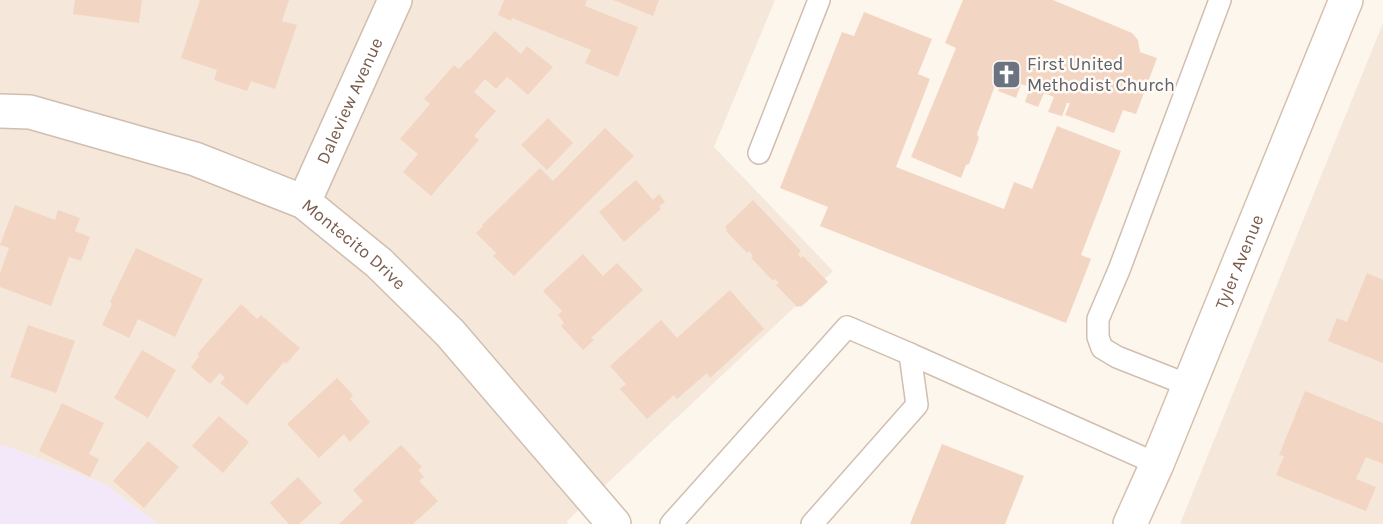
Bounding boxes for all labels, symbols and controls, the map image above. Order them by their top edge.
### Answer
street label: Daleview Avenue [312,34,388,167]
place label: First United Methodist Church [1027,53,1175,96]
church icon: First United Methodist Church [990,58,1022,90]
street label: Montecito Drive [297,194,411,294]
street label: Tyler Avenue [1210,211,1268,313]

